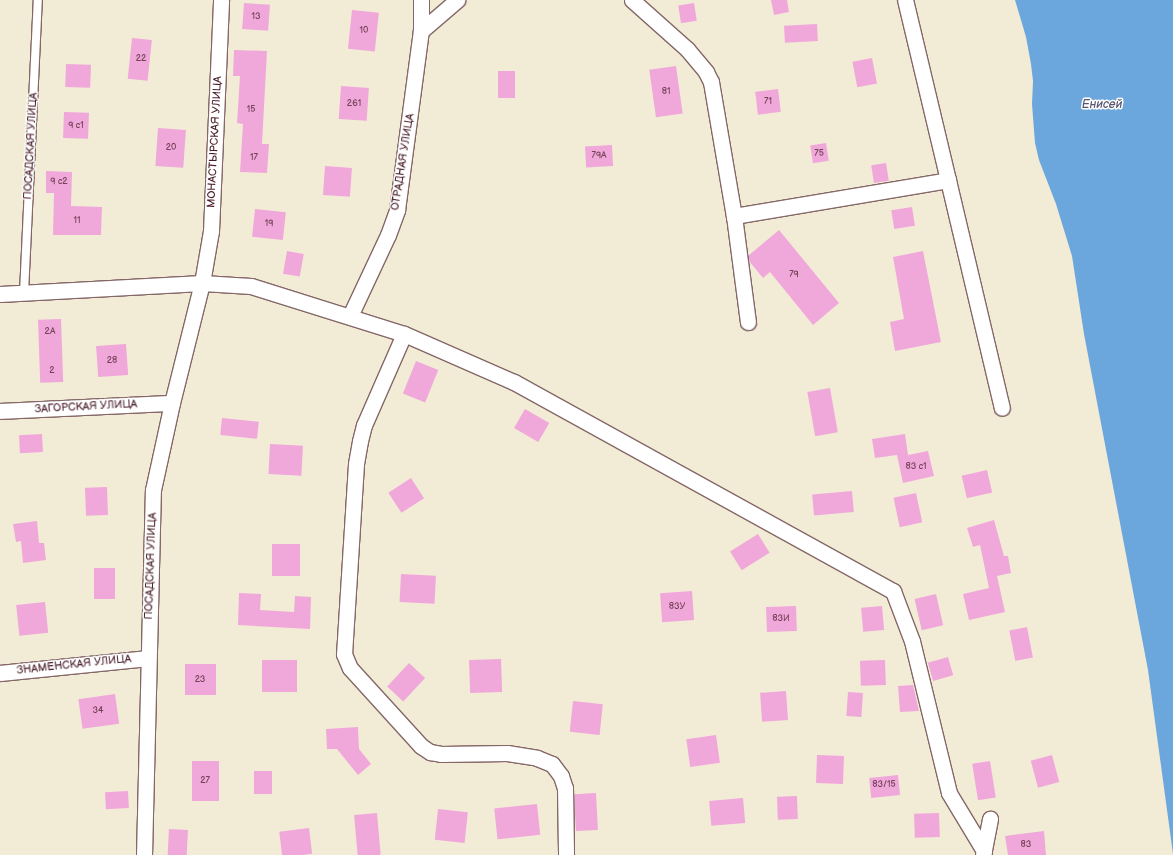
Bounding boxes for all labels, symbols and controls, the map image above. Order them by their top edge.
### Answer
house number: 13 [251,12,261,22]
house number: 10 [360,26,368,36]
house number: 22 [136,54,146,64]
street label: МОНАСТЫРСКАЯ УЛИЦА [205,76,225,208]
house number: 81 [662,87,670,97]
street label: ПОСАДСКАЯ УЛИЦА [22,92,40,200]
house number: 71 [764,97,772,107]
water label: Енисей [1082,98,1122,112]
house number: 261 [347,99,361,109]
house number: 15 [247,105,255,115]
street label: ОТРАДНАЯ УЛИЦА [389,113,417,211]
house number: 9 с1 [68,121,84,131]
house number: 20 [166,143,176,153]
house number: 75 [814,149,824,159]
house number: 79А [591,151,607,161]
house number: 17 [250,153,258,163]
house number: 9 с2 [50,177,68,187]
house number: 11 [74,216,80,226]
house number: 19 [265,219,273,229]
house number: 79 [789,270,799,280]
house number: 2А [45,327,55,337]
house number: 28 [107,356,117,366]
house number: 2 [49,366,55,376]
street label: ЗАГОРСКАЯ УЛИЦА [34,398,138,416]
house number: 83 с1 [905,462,927,472]
street label: ПОСАДСКАЯ УЛИЦА [143,512,159,620]
house number: 83У [669,602,685,612]
house number: 83И [772,614,790,624]
street label: ЗНАМЕНСКАЯ УЛИЦА [16,652,132,678]
house number: 23 [195,675,205,685]
house number: 34 [92,706,104,716]
house number: 27 [200,776,210,786]
house number: 83/15 [872,780,896,790]
house number: 83 [1021,840,1031,850]

